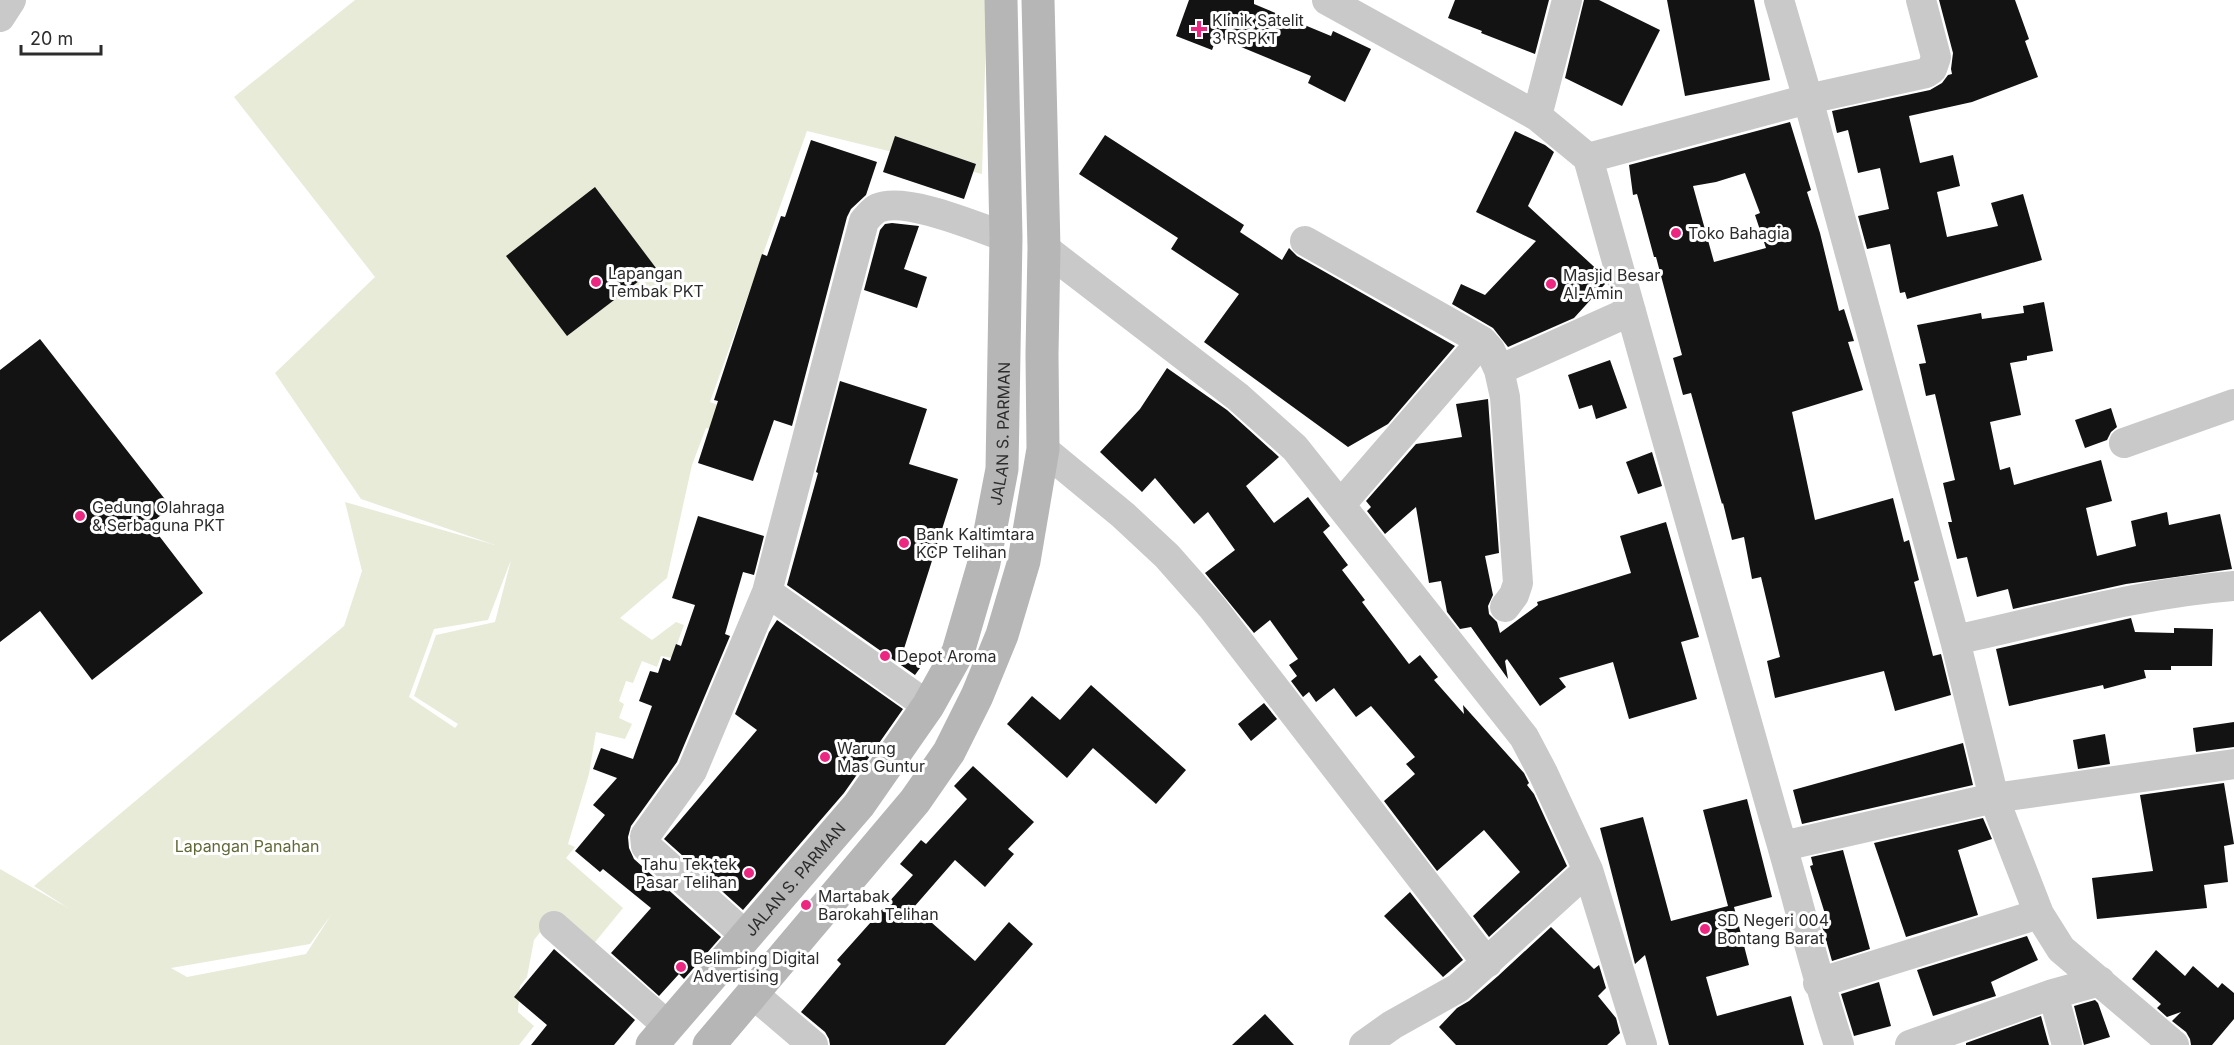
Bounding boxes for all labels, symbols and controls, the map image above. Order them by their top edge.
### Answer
place label: Klinik Satelit 3 RSPKT [1212,10,1304,48]
scale bar [21,18,100,56]
marker: Klinik Satelit 3 RSPKT [1190,20,1208,38]
text: 20 m [30,28,73,49]
place label: Toko Bahagia [1688,223,1790,243]
marker: Toko Bahagia [1669,226,1683,240]
place label: Lapangan Tembak PKT [608,263,704,301]
place label: Masjid Besar Al-Amin [1563,265,1660,303]
marker: Lapangan Tembak PKT [589,275,603,289]
marker: Masjid Besar Al-Amin [1544,277,1558,291]
street label: JALAN S. PARMAN [985,362,1014,507]
place label: Gedung Olahraga & Serbaguna PKT [92,497,225,535]
marker: Gedung Olahraga & Serbaguna PKT [73,509,87,523]
place label: Bank Kaltimtara KCP Telihan [916,524,1034,562]
marker: Bank Kaltimtara KCP Telihan [897,536,911,550]
place label: Depot Aroma [897,646,996,666]
marker: Depot Aroma [878,649,892,663]
place label: Warung Mas Guntur [837,738,925,776]
marker: Warung Mas Guntur [818,750,832,764]
street label: JALAN S. PARMAN [740,818,850,940]
park label: Lapangan Panahan [175,836,319,856]
place label: Tahu Tek tek Pasar Telihan [636,854,737,892]
marker: Tahu Tek tek Pasar Telihan [742,866,756,880]
place label: Martabak Barokah Telihan [818,886,939,924]
marker: Martabak Barokah Telihan [799,898,813,912]
place label: SD Negeri 004 Bontang Barat [1717,910,1829,948]
marker: SD Negeri 004 Bontang Barat [1698,922,1712,936]
place label: Belimbing Digital Advertising [693,948,819,986]
marker: Belimbing Digital Advertising [674,960,688,974]

